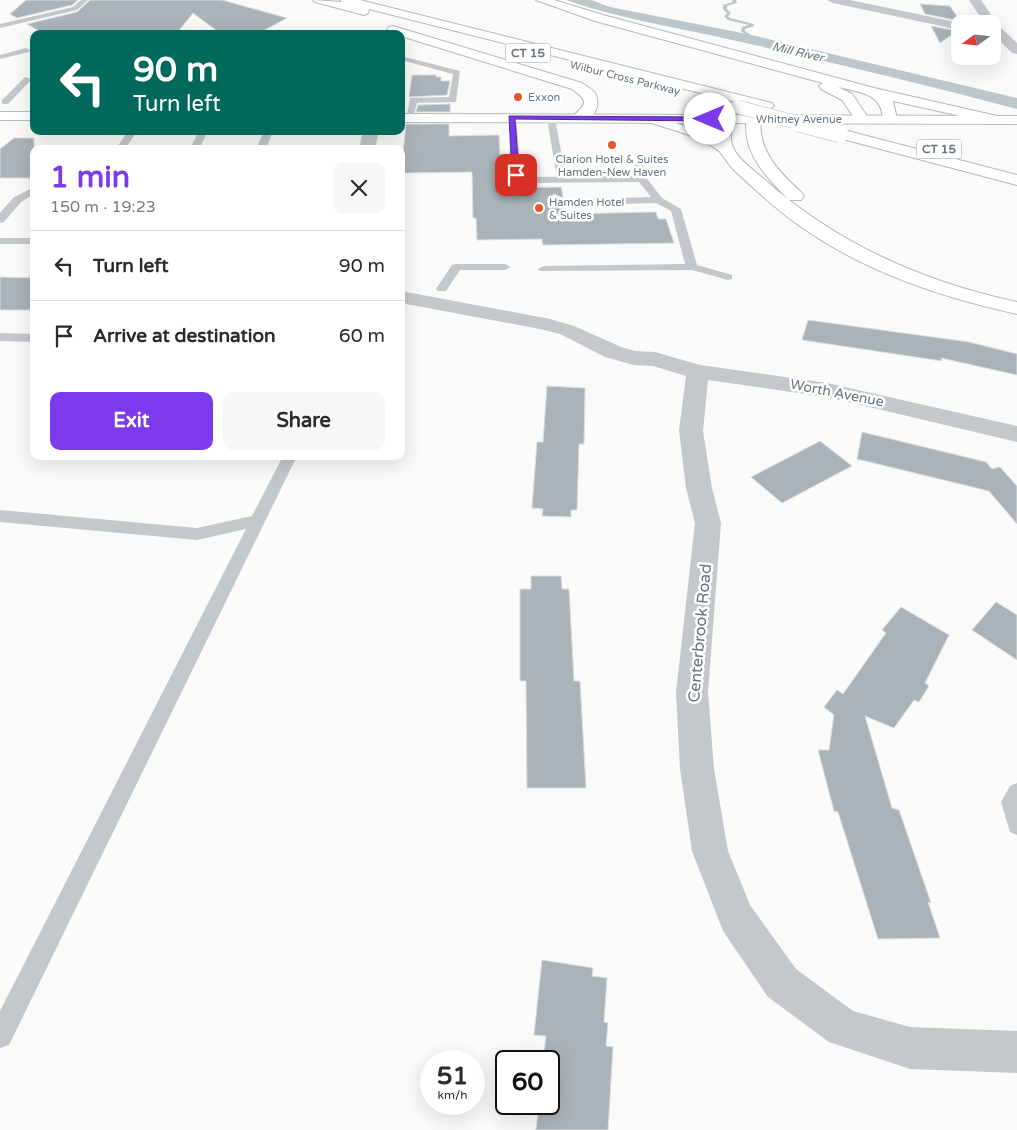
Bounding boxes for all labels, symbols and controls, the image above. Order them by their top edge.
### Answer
north arrow [951,15,1001,65]
map controls [951,15,1001,65]
water label: Mill River [771,39,827,65]
road number: CT 15 [506,44,550,62]
text: 90 m [133,49,218,91]
icon: left [50,50,115,115]
street label: Wilbur Cross Parkway [569,58,682,98]
text: Turn left [133,91,221,117]
marker: Exxon [512,91,524,103]
place label: Exxon [528,91,560,104]
position arrow [683,92,735,144]
street label: Whitney Avenue [756,113,842,126]
marker: Clarion Hotel & Suites Hamden-New Haven [606,139,618,151]
road number: CT 15 [916,140,962,158]
place label: Clarion Hotel & Suites Hamden-New Haven [555,153,669,179]
pin [495,154,537,196]
text: 1 min [50,159,130,196]
icon: arrive [502,161,530,189]
button: close [333,162,385,214]
place label: Hamden Hotel & Suites [549,196,624,222]
text: 150 m · 19:23 [50,197,156,217]
marker: Hamden Hotel & Suites [533,202,545,214]
icon: left [50,252,78,280]
text: Turn left [93,255,169,277]
text: 90 m [339,255,385,277]
icon: arrive [50,322,78,350]
text: Arrive at destination [93,325,276,347]
text: 60 m [339,325,385,347]
street label: Worth Avenue [789,376,885,410]
button: Exit [50,392,213,450]
button: Share [223,392,385,450]
street label: Centerbrook Road [684,563,716,703]
speed limit sign: 60 [495,1050,560,1115]
text: 51 [437,1061,468,1091]
text: km/h [437,1088,468,1102]

